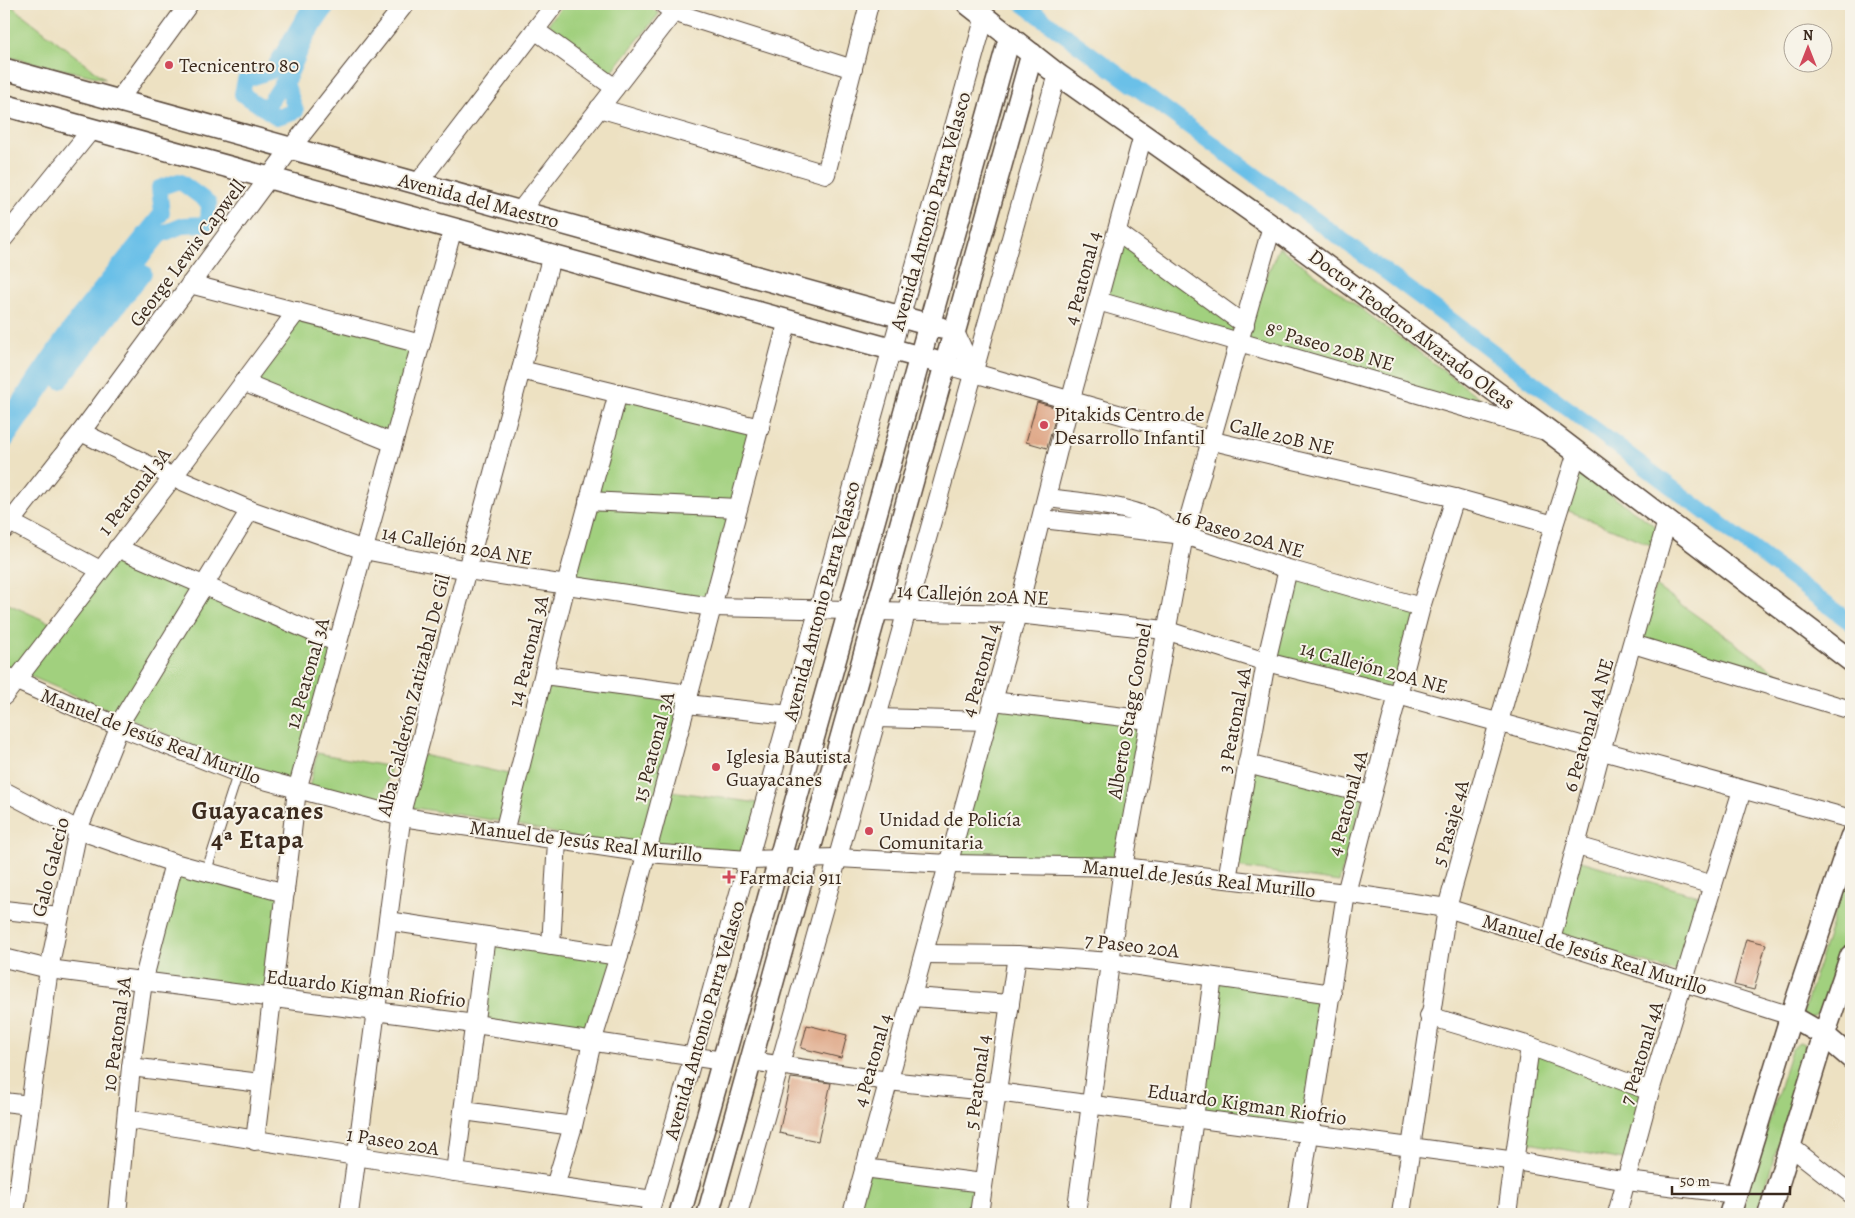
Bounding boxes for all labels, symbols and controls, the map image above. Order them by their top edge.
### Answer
north arrow [1782,22,1832,72]
text: N [1803,26,1813,45]
place label: Tecnicentro 80 [179,52,299,79]
marker: Tecnicentro 80 [163,59,175,71]
street label: Avenida Antonio Parra Velasco [883,89,978,335]
street label: Avenida del Maestro [395,166,562,235]
street label: George Lewis Capwell [123,174,252,332]
street label: 4 Peatonal 4 [1057,228,1108,328]
street label: Doctor Teodoro Alvarado Oleas [1303,243,1520,416]
street label: 8° Paseo 20B NE [1262,315,1397,378]
place label: Pitakids Centro de Desarrollo Infantil [1054,401,1205,451]
street label: Calle 20B NE [1227,411,1337,462]
marker: Pitakids Centro de Desarrollo Infantil [1038,419,1050,431]
street label: 1 Peatonal 3A [91,441,178,541]
street label: Avenida Antonio Parra Velasco [776,478,867,725]
street label: 16 Paseo 20A NE [1172,502,1307,565]
street label: 14 Callejón 20A NE [380,519,534,572]
street label: Alba Calderón Zatizabal De Gil [370,571,457,820]
street label: 14 Callejón 20A NE [896,577,1050,612]
street label: 14 Peatonal 3A [502,592,555,710]
street label: 12 Peatonal 3A [279,614,336,732]
street label: 4 Peatonal 4 [954,620,1007,720]
street label: Alberto Stagg Coronel [1101,621,1158,802]
street label: 14 Callejón 20A NE [1297,635,1451,700]
street label: 6 Peatonal 4A NE [1556,655,1621,795]
street label: 3 Peatonal 4A [1211,665,1258,775]
street label: Manuel de Jesús Real Murillo [37,682,265,791]
street label: 15 Peatonal 3A [626,689,681,805]
place label: Iglesia Bautista Guayacanes [726,743,853,793]
street label: 4 Peatonal 4A [1320,747,1375,859]
marker: Iglesia Bautista Guayacanes [710,761,722,773]
street label: 5 Pasaje 4A [1425,777,1476,869]
district label: Guayacanes 4ª Etapa [191,794,325,857]
place label: Unidad de Policía Comunitaria [879,806,1022,856]
street label: Manuel de Jesús Real Murillo [468,814,704,869]
street label: Galo Galecio [25,815,76,920]
marker: Unidad de Policía Comunitaria [863,825,875,837]
street label: Manuel de Jesús Real Murillo [1081,853,1317,904]
place label: Farmacia 911 [739,864,842,891]
marker: Farmacia 911 [723,871,735,883]
street label: Avenida Antonio Parra Velasco [657,898,752,1144]
street label: Manuel de Jesús Real Murillo [1479,907,1711,1002]
street label: 7 Paseo 20A [1083,926,1181,965]
street label: Eduardo Kigman Riofrio [265,963,467,1014]
street label: 10 Peatonal 3A [95,975,138,1093]
street label: 7 Peatonal 4A [1613,998,1670,1108]
street label: 4 Peatonal 4 [846,1010,899,1110]
street label: 5 Peatonal 4 [957,1033,998,1131]
street label: Eduardo Kigman Riofrio [1146,1077,1348,1132]
street label: 1 Paseo 20A [345,1121,442,1162]
scale bar [1672,1163,1790,1195]
text: 50 m [1680,1171,1710,1191]

